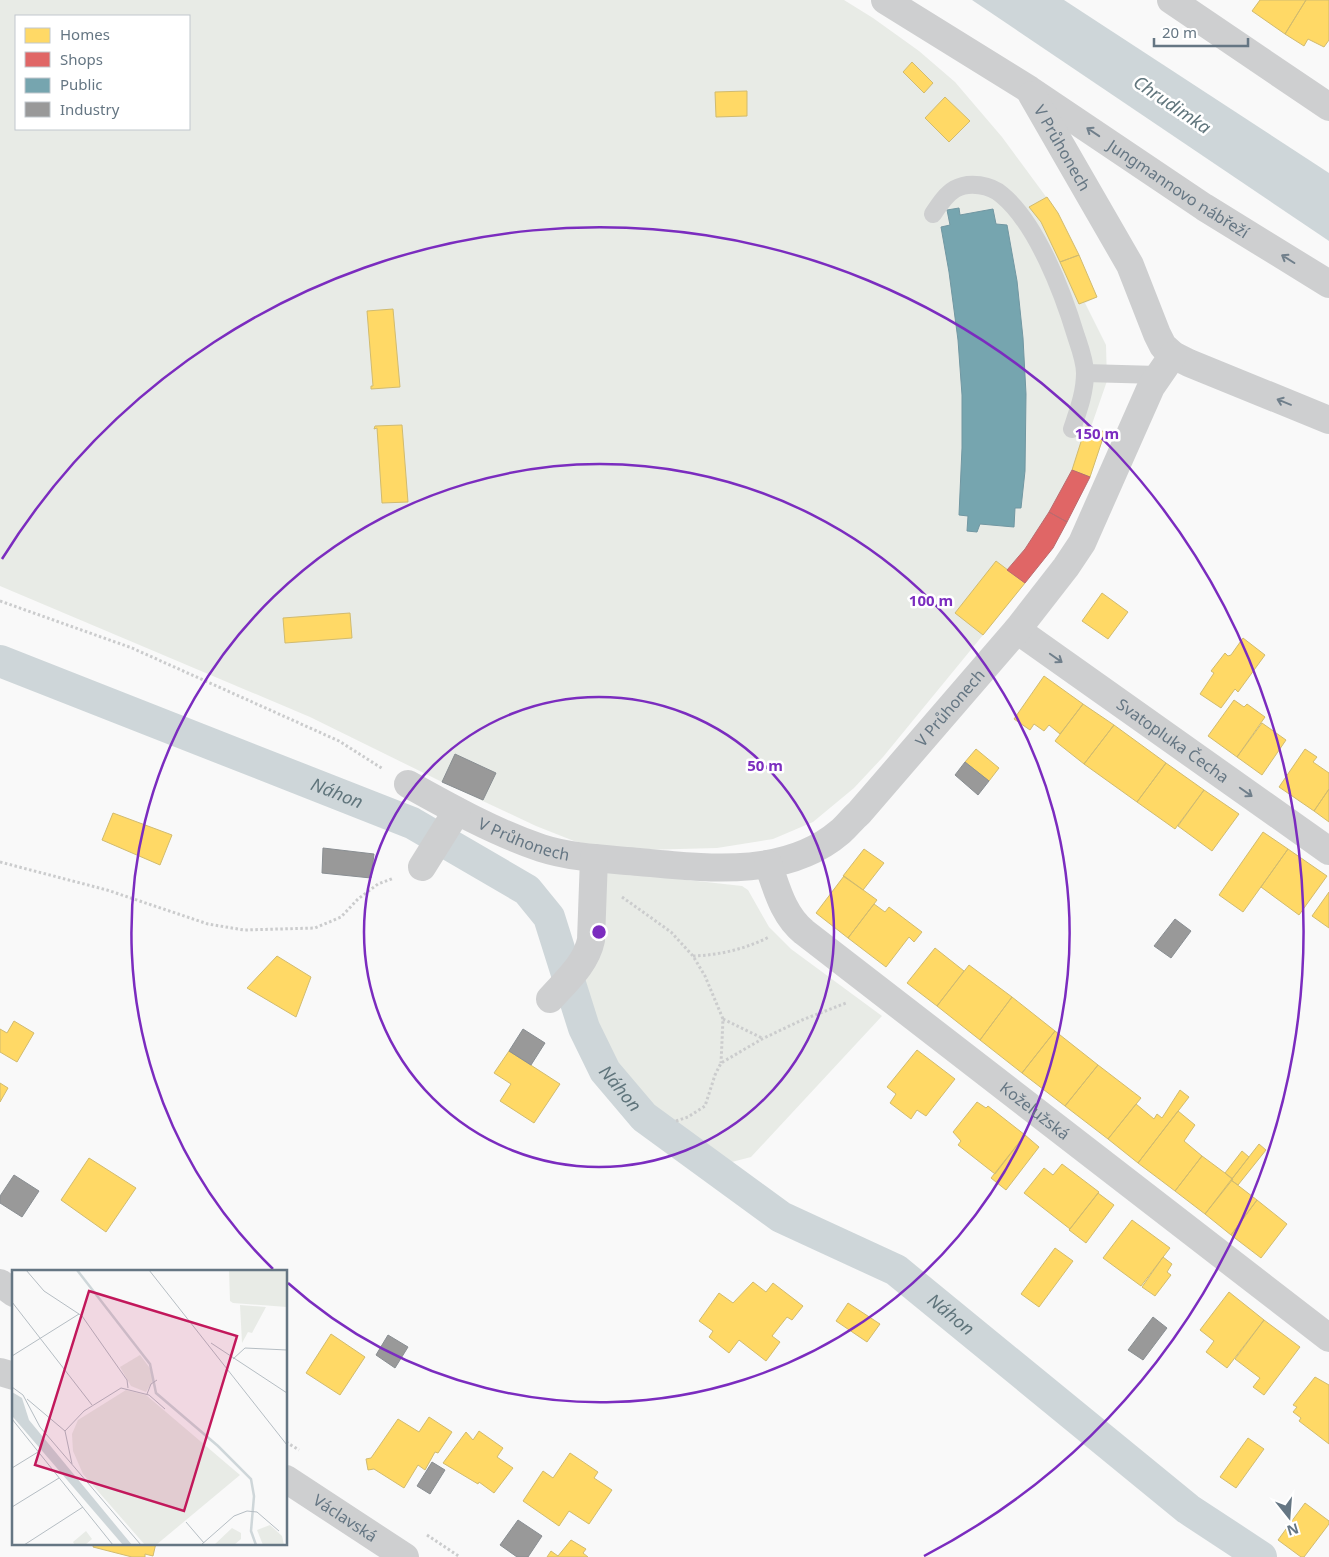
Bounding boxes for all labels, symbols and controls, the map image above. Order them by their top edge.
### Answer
legend [15,15,190,130]
scale bar [1154,15,1248,47]
text: 20 m [1162,22,1197,42]
text: Homes [60,24,110,44]
text: Shops [60,49,103,69]
water label: Chrudimka [1129,69,1216,139]
text: Public [60,74,103,94]
text: Industry [60,99,120,119]
street label: V Průhonech [1029,101,1096,195]
one-way arrow [1086,127,1100,137]
street label: Jungmannovo nábřeží [1102,133,1254,244]
one-way arrow [1281,253,1295,263]
one-way arrow [1277,396,1292,406]
text: 150 m [1075,423,1119,443]
text: 100 m [909,590,953,610]
one-way arrow [1049,653,1063,663]
street label: V Průhonech [910,664,990,751]
street label: Svatopluka Čecha [1112,693,1233,788]
text: 50 m [747,755,783,775]
water label: Náhon [308,771,367,814]
one-way arrow [1239,787,1253,797]
street label: V Průhonech [475,812,571,866]
centre of rings [590,923,608,941]
water label: Náhon [594,1060,647,1116]
street label: Koželužská [995,1077,1074,1145]
inset map [12,1270,288,1544]
water label: Náhon [923,1288,980,1340]
street label: Václavská [309,1489,382,1547]
north arrow [1264,1492,1314,1542]
text: N [1285,1519,1301,1541]

